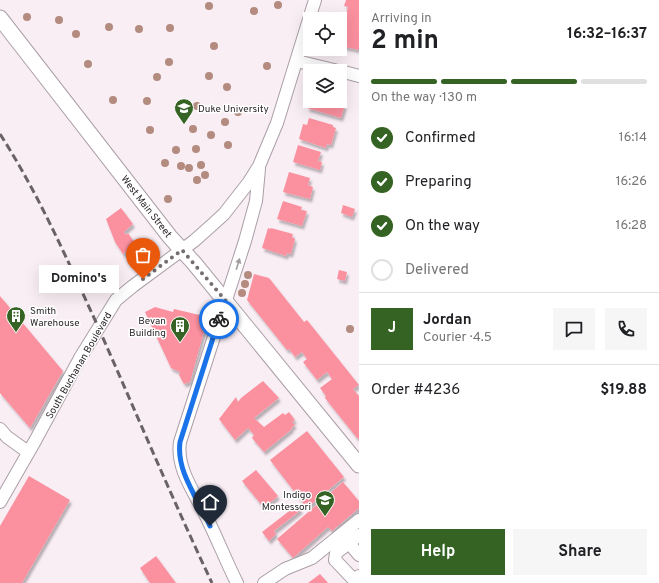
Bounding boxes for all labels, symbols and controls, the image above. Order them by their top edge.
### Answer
text: Arriving in [371,11,432,27]
map controls [303,12,347,108]
button: locate [303,12,347,56]
text: 2 min [371,25,439,58]
text: 16:32–16:37 [567,25,647,44]
button: layers [303,64,347,108]
text: On the way · 130 m [371,90,477,106]
school or university icon: Duke University [173,97,195,125]
place label: Duke University [198,103,269,116]
icon: check [371,127,393,149]
text: Confirmed [405,129,476,148]
text: 16:14 [619,130,647,146]
icon: check [371,171,393,193]
street label: West Main Street [118,173,174,241]
text: Preparing [405,173,472,192]
text: 16:26 [616,174,647,190]
icon: check [371,215,393,237]
text: On the way [405,217,480,236]
text: 16:28 [616,218,647,234]
pin [126,238,160,279]
icon: bag [132,244,154,266]
one-way arrow [235,258,241,270]
text: Delivered [405,261,469,280]
callout: Domino's [39,265,119,293]
text: Domino's [51,271,107,287]
courier [199,299,239,339]
building icon: Smith Warehouse [5,305,27,333]
place label: Smith Warehouse [30,305,80,330]
icon: bike [208,308,230,330]
button: chat [553,308,595,350]
button: phone [605,308,647,350]
street label: South Buchanan Boulevard [43,310,115,421]
text: Jordan [423,311,472,330]
place label: Bevan Building [129,315,166,340]
building icon: Bevan Building [169,315,191,343]
text: J [388,319,396,338]
text: Courier · 4.5 [423,330,492,346]
text: Order #4236 [371,381,460,400]
text: $19.88 [600,381,647,400]
pin [193,485,227,526]
place label: Indigo Montessori [262,489,311,514]
school or university icon: Indigo Montessori [314,489,336,517]
icon: home [199,491,221,513]
button: Help [371,529,505,575]
button: Share [513,529,647,575]

